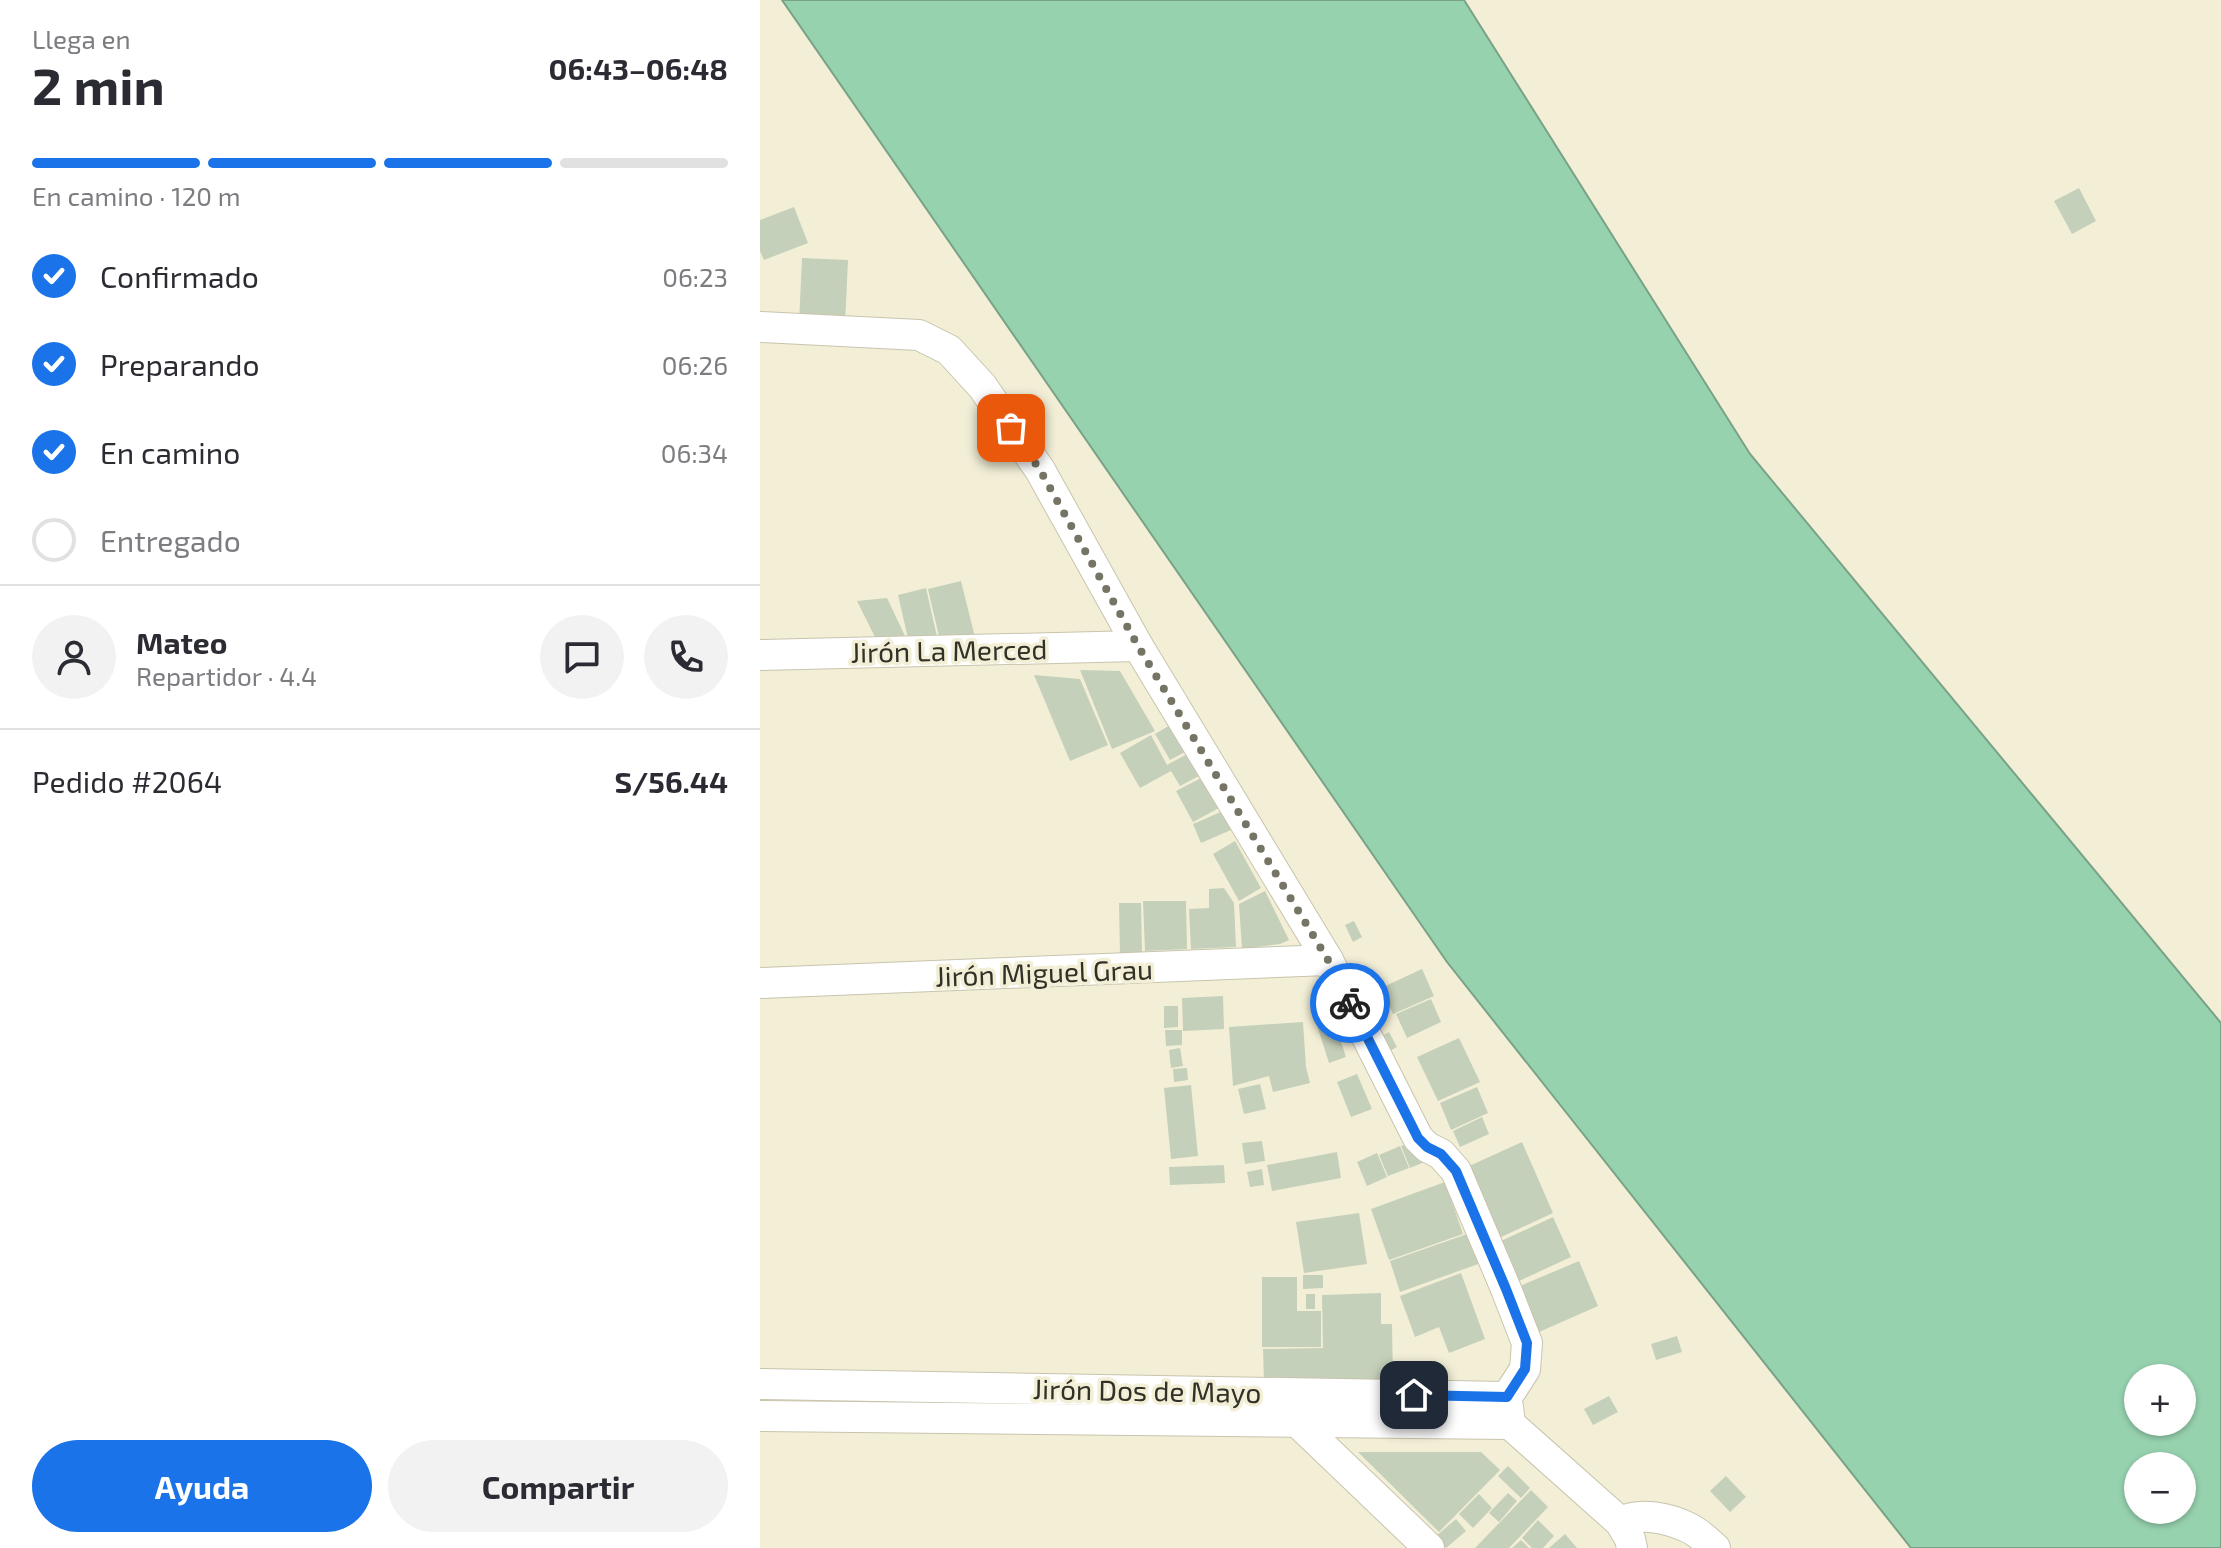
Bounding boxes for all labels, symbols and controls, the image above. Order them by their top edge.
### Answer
text: Llega en [32,23,131,54]
text: 06:43–06:48 [549,50,728,86]
text: 2 min [32,53,165,115]
text: En camino · 120 m [32,180,241,211]
icon: check [32,254,76,298]
text: Confirmado [100,258,259,294]
text: 06:23 [662,261,728,292]
icon: check [32,342,76,386]
text: Preparando [100,346,259,382]
text: 06:26 [662,349,728,380]
pin [977,394,1045,462]
icon: bag [989,406,1033,450]
icon: check [32,430,76,474]
text: En camino [100,434,240,470]
text: 06:34 [661,437,728,468]
text: Entregado [100,522,241,558]
button: person [32,615,116,699]
button: chat [540,615,624,699]
button: phone [644,615,728,699]
text: Mateo [136,624,227,660]
street label: Jirón La Merced [850,631,1048,669]
text: Repartidor · 4.4 [136,660,317,691]
text: Pedido #2064 [32,763,222,799]
text: S/56.44 [614,763,728,799]
street label: Jirón Miguel Grau [935,951,1153,993]
courier [1310,963,1390,1043]
icon: bike [1328,981,1372,1025]
pin [1380,1361,1448,1429]
map controls [2124,1364,2196,1524]
button: + [2124,1364,2196,1436]
street label: Jirón Dos de Mayo [1032,1371,1262,1409]
icon: home [1392,1373,1436,1417]
button: Ayuda [32,1440,372,1532]
button: Compartir [388,1440,728,1532]
button: − [2124,1452,2196,1524]

